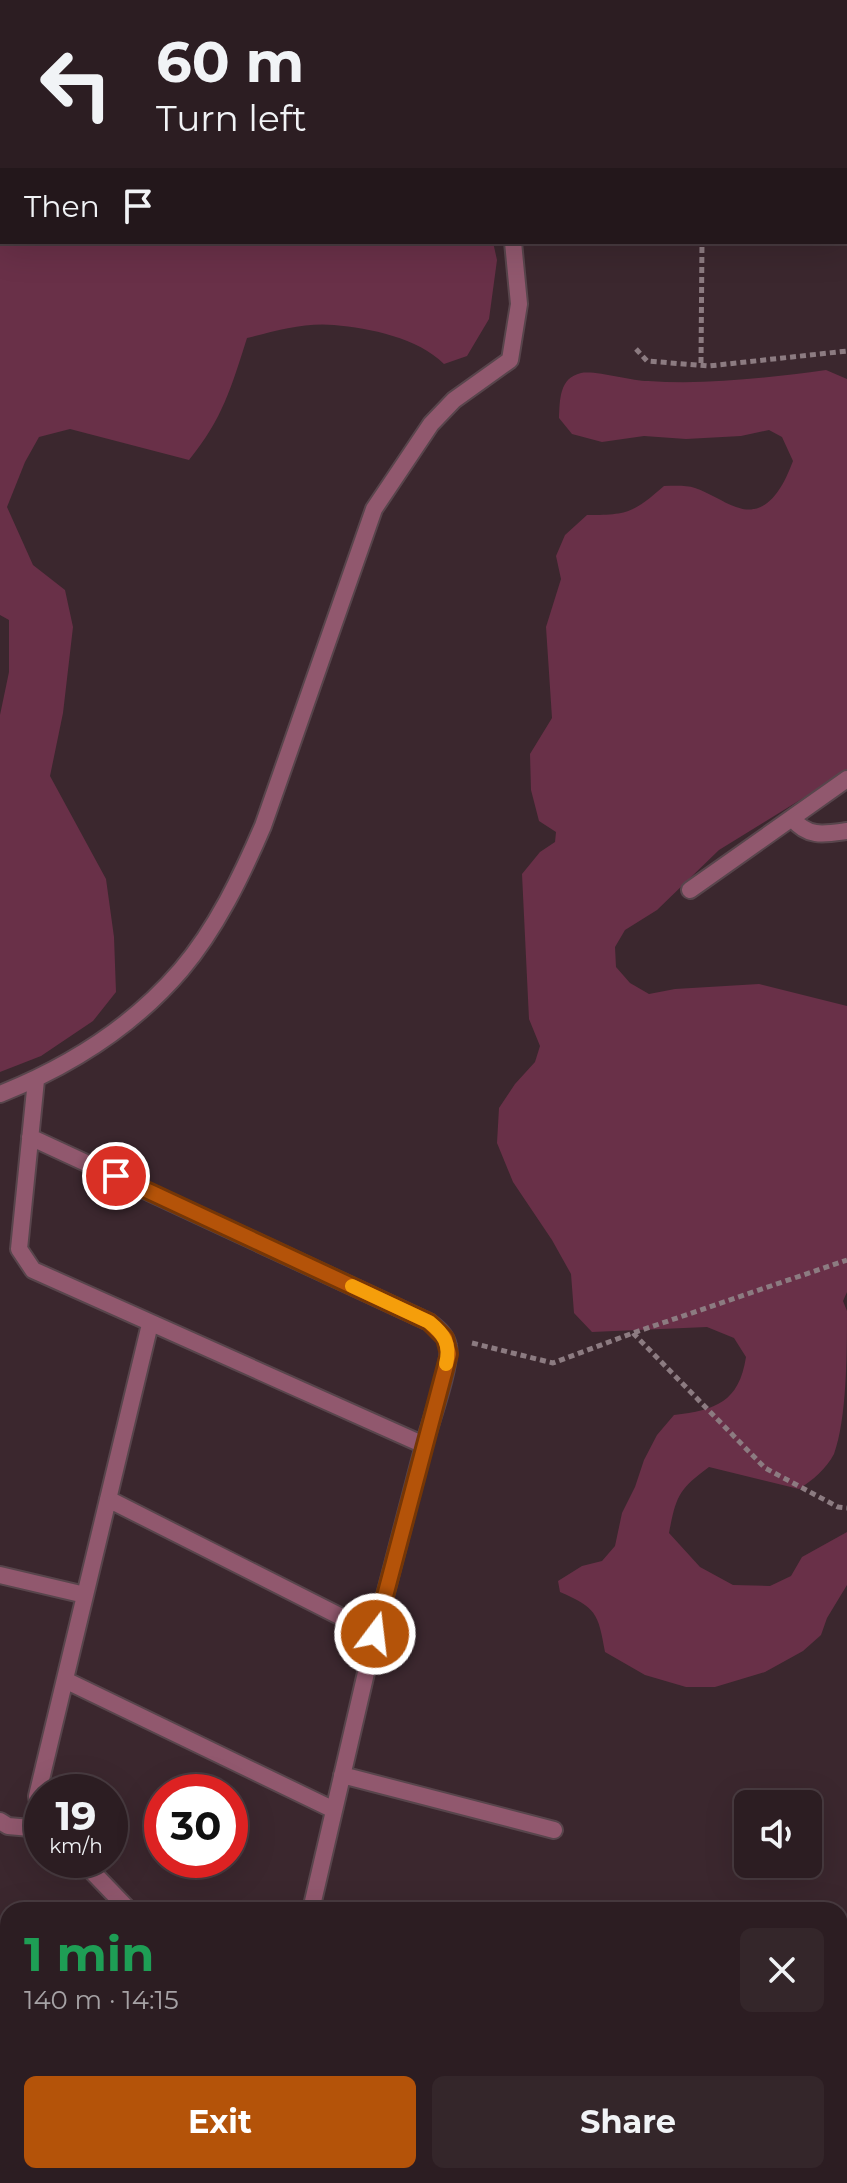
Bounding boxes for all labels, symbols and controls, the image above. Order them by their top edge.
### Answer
text: 60 m [156,28,304,96]
icon: left [24,32,128,136]
text: Turn left [156,96,307,140]
icon: arrive [116,184,160,228]
text: Then [24,188,100,225]
pin [82,1142,150,1210]
icon: arrive [94,1154,138,1198]
position arrow [333,1592,417,1676]
speed limit sign: 30 [144,1774,248,1878]
map controls [734,1790,822,1878]
button: sound [734,1790,822,1878]
text: 19 [55,1791,97,1840]
text: km/h [49,1834,103,1858]
text: 1 min [24,1925,154,1983]
button: close [740,1928,824,2012]
text: 140 m · 14:15 [24,1984,179,2016]
button: Exit [24,2076,416,2168]
button: Share [432,2076,824,2168]

